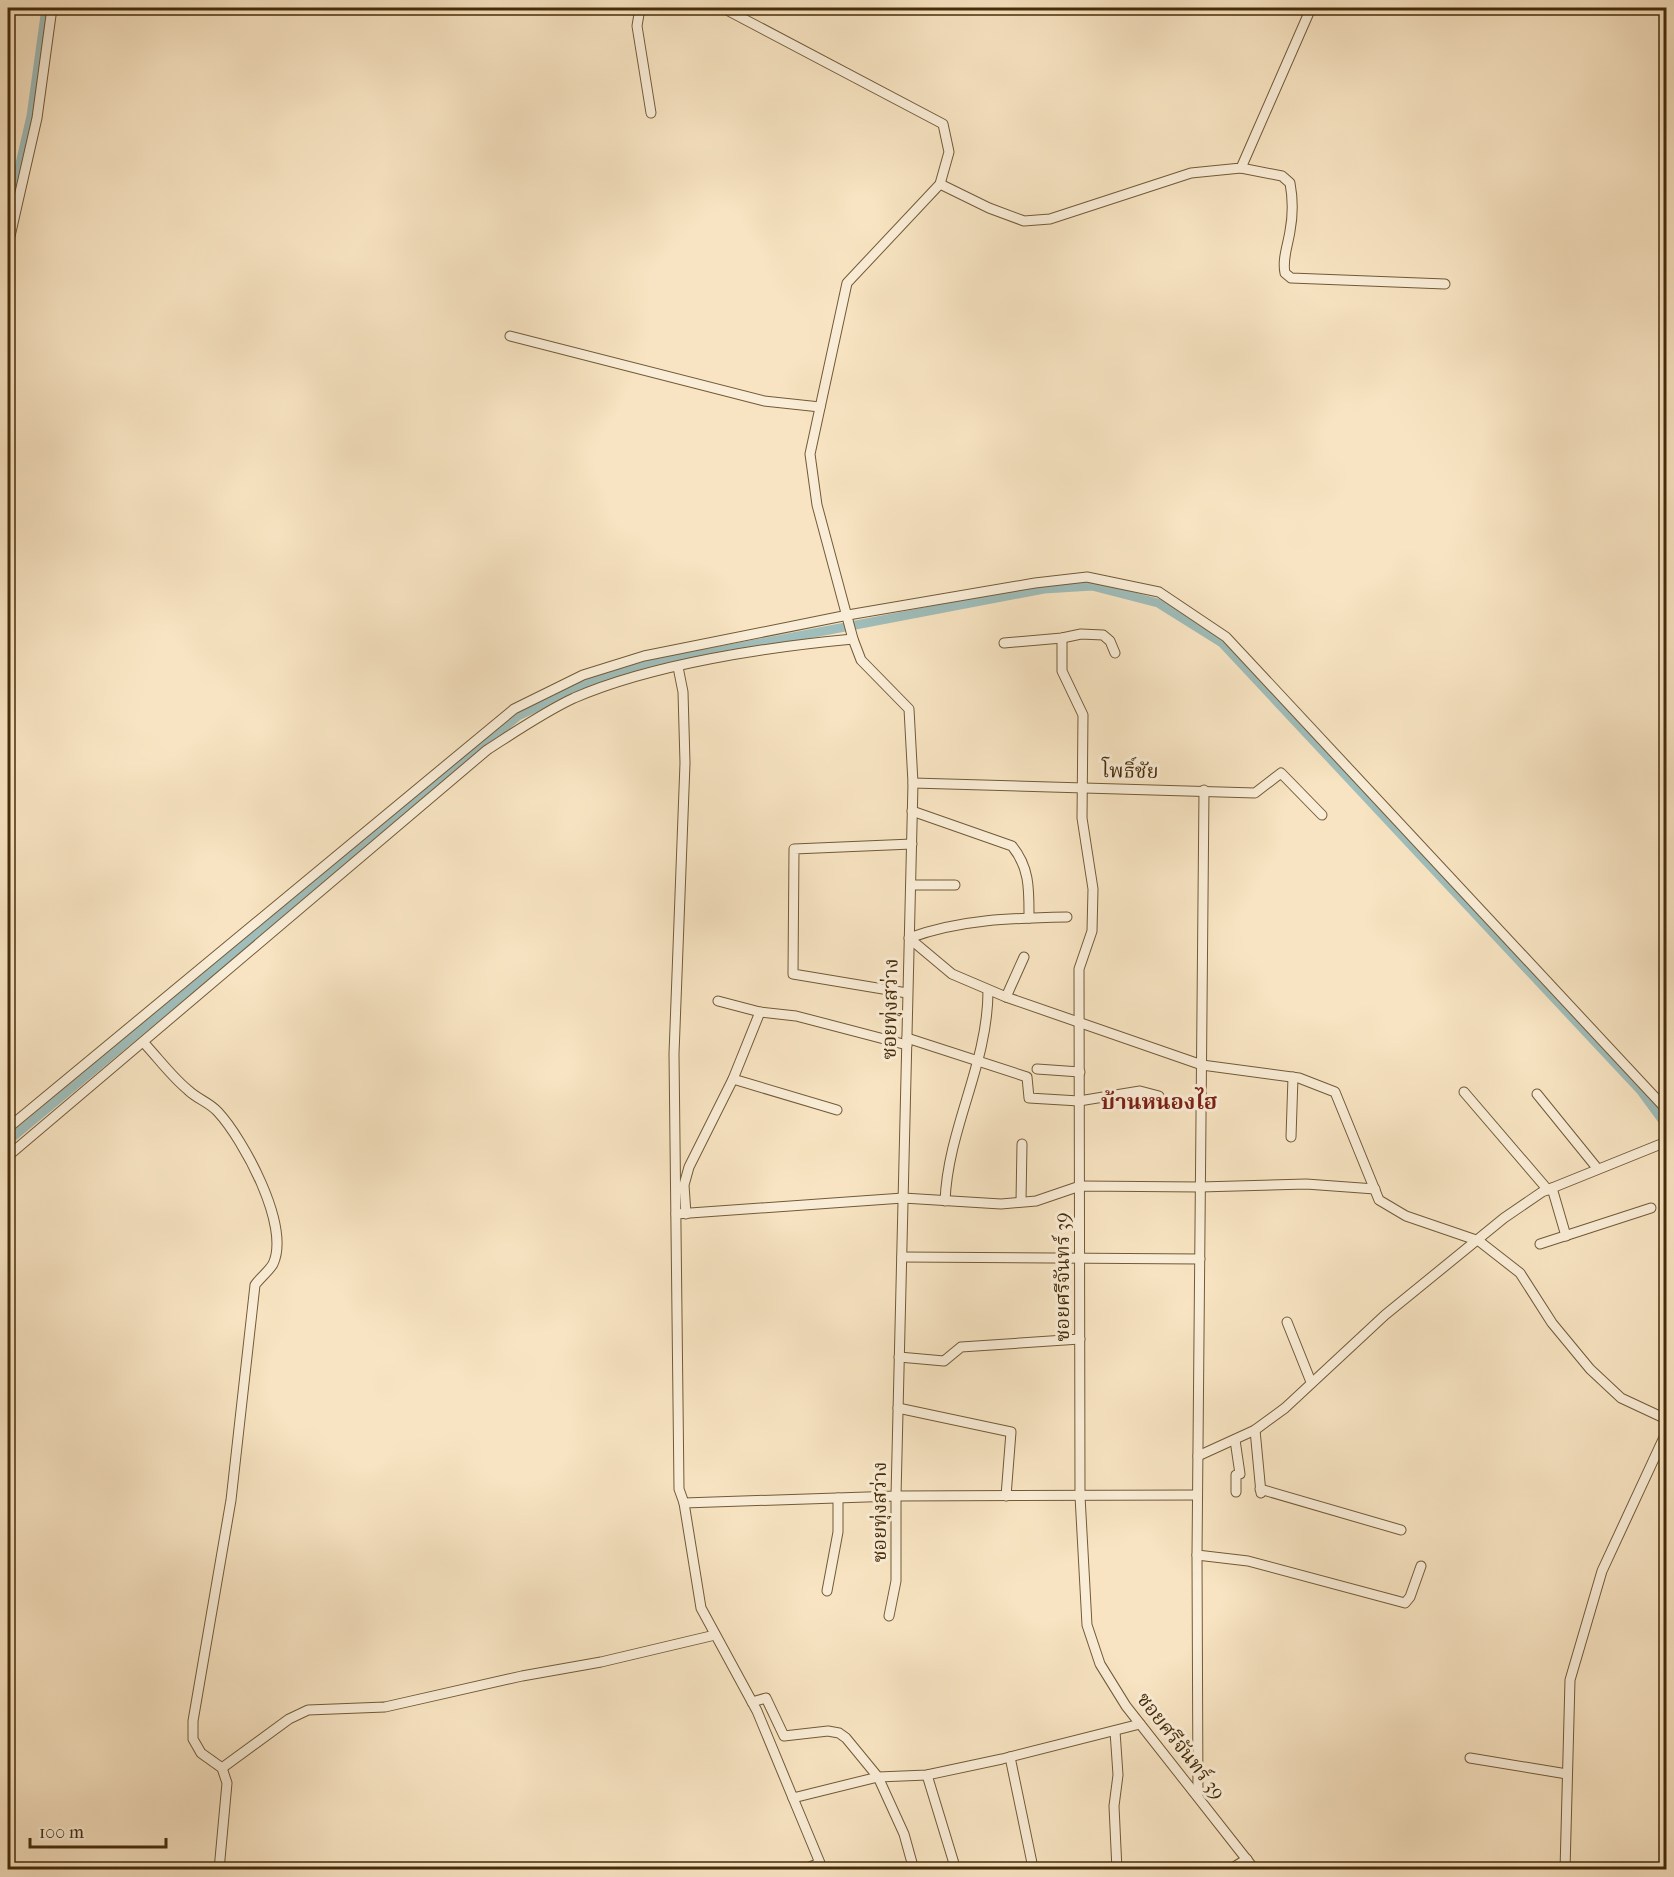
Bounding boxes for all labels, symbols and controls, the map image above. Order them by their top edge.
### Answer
street label: โพธิ์ชัย [1100,755,1159,783]
street label: ซอยทุ่งสว่าง [878,958,903,1060]
district label: บ้านหนองไฮ [1101,1087,1218,1115]
street label: ซอยศรีจันทร์ 39 [1051,1212,1074,1342]
street label: ซอยทุ่งสว่าง [868,1461,892,1563]
street label: ซอยศรีจันทร์ 39 [1132,1688,1230,1804]
scale bar [30,1811,166,1849]
text: 100 m [39,1822,84,1843]

